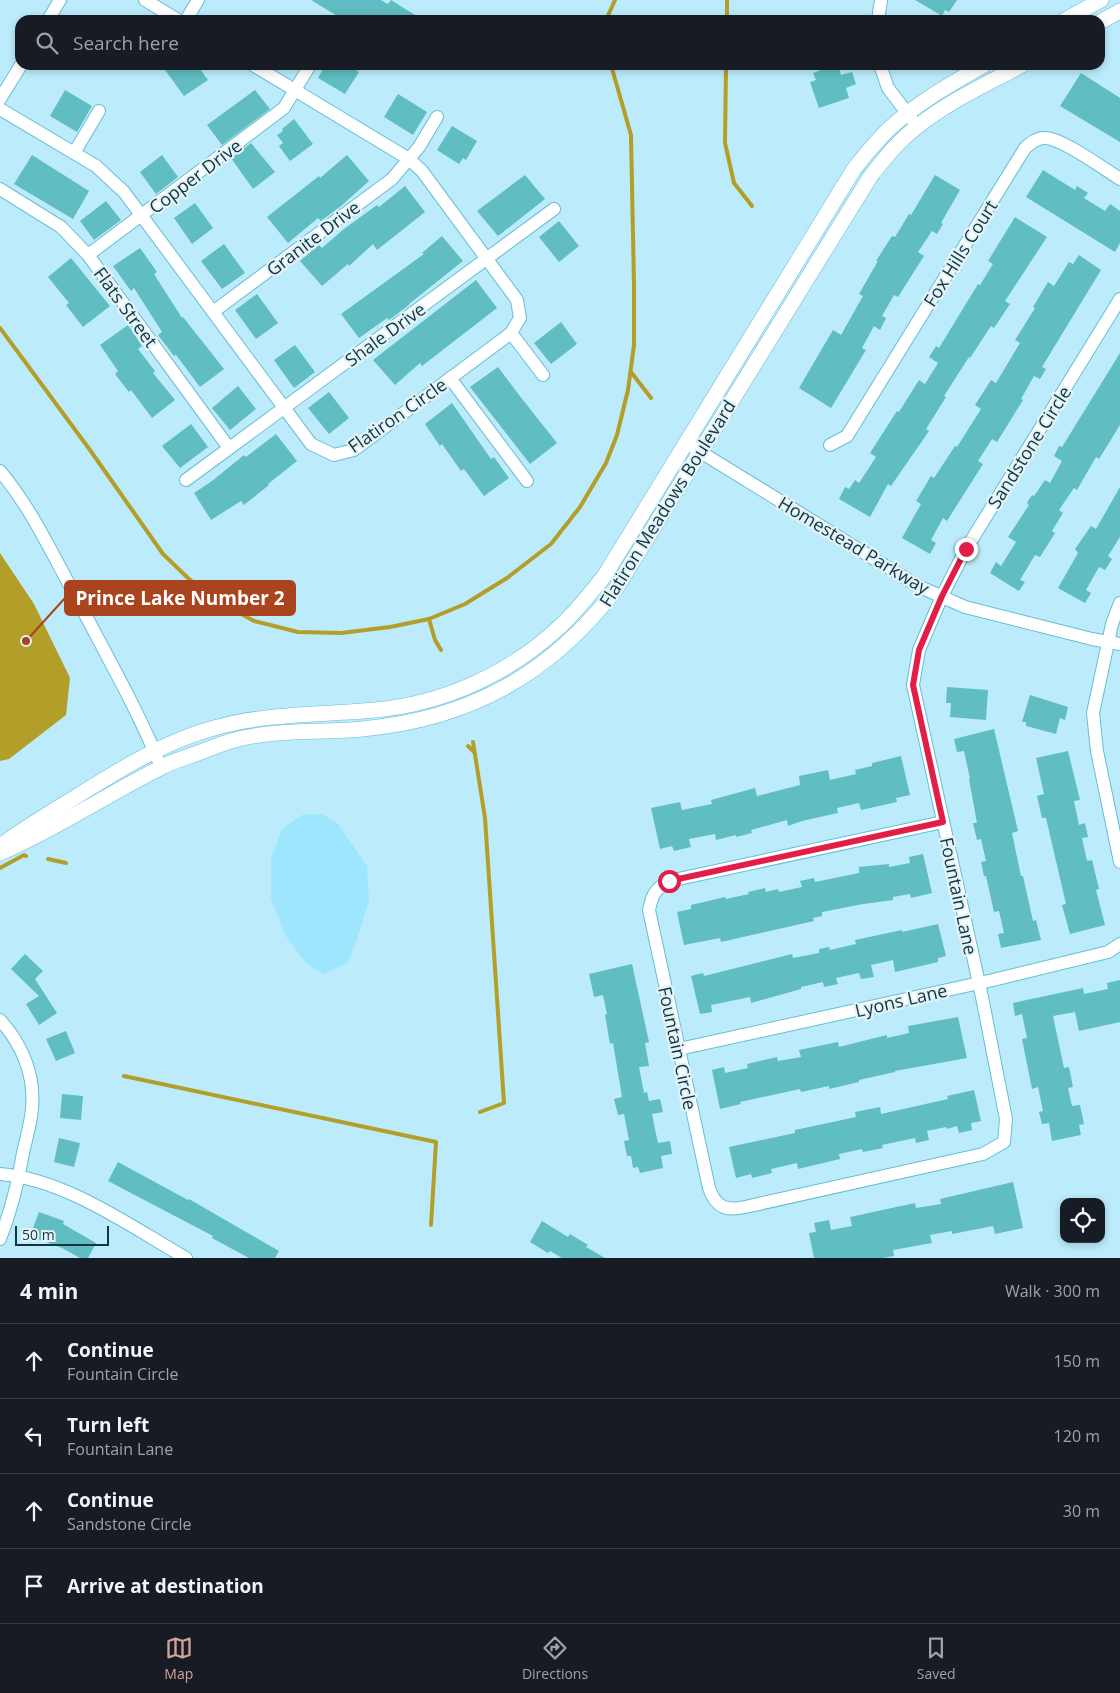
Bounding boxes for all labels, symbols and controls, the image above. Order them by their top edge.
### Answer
search box [15,15,1105,70]
icon: search [33,29,61,57]
text: Search here [73,30,179,56]
street label: Copper Drive [144,133,246,219]
street label: Granite Drive [261,195,365,281]
street label: Fox Hills Court [918,195,1002,311]
street label: Flats Street [89,262,163,352]
street label: Shale Drive [340,297,430,371]
street label: Flatiron Circle [343,372,451,458]
street label: Sandstone Circle [982,381,1076,513]
street label: Flatiron Meadows Boulevard [593,395,741,611]
street label: Homestead Parkway [774,490,935,600]
route end [955,538,978,561]
callout: Prince Lake Number 2 [65,581,295,615]
text: Prince Lake Number 2 [75,585,285,611]
street label: Fountain Lane [935,835,983,957]
route start [658,870,681,893]
street label: Lyons Lane [852,978,950,1022]
street label: Fountain Circle [653,984,703,1112]
map controls [1060,1198,1105,1243]
button: locate [1060,1198,1105,1243]
scale bar [15,1223,109,1246]
text: 50 m [22,1225,55,1244]
text: 4 min [20,1277,78,1305]
text: Walk · 300 m [1005,1280,1100,1302]
text: Continue [67,1337,154,1363]
icon: ahead [20,1347,48,1375]
text: 150 m [1054,1350,1100,1372]
text: Fountain Circle [67,1363,178,1385]
text: Turn left [67,1412,149,1438]
icon: left [20,1422,48,1450]
text: 120 m [1054,1425,1100,1447]
text: Fountain Lane [67,1438,173,1460]
text: Continue [67,1487,154,1513]
icon: ahead [20,1497,48,1525]
text: 30 m [1063,1500,1100,1522]
text: Sandstone Circle [67,1513,192,1535]
icon: arrive [20,1572,48,1600]
text: Arrive at destination [67,1573,264,1599]
tab: Map [164,1634,193,1683]
tab: Directions [522,1634,588,1683]
tab: Saved [917,1634,956,1683]

